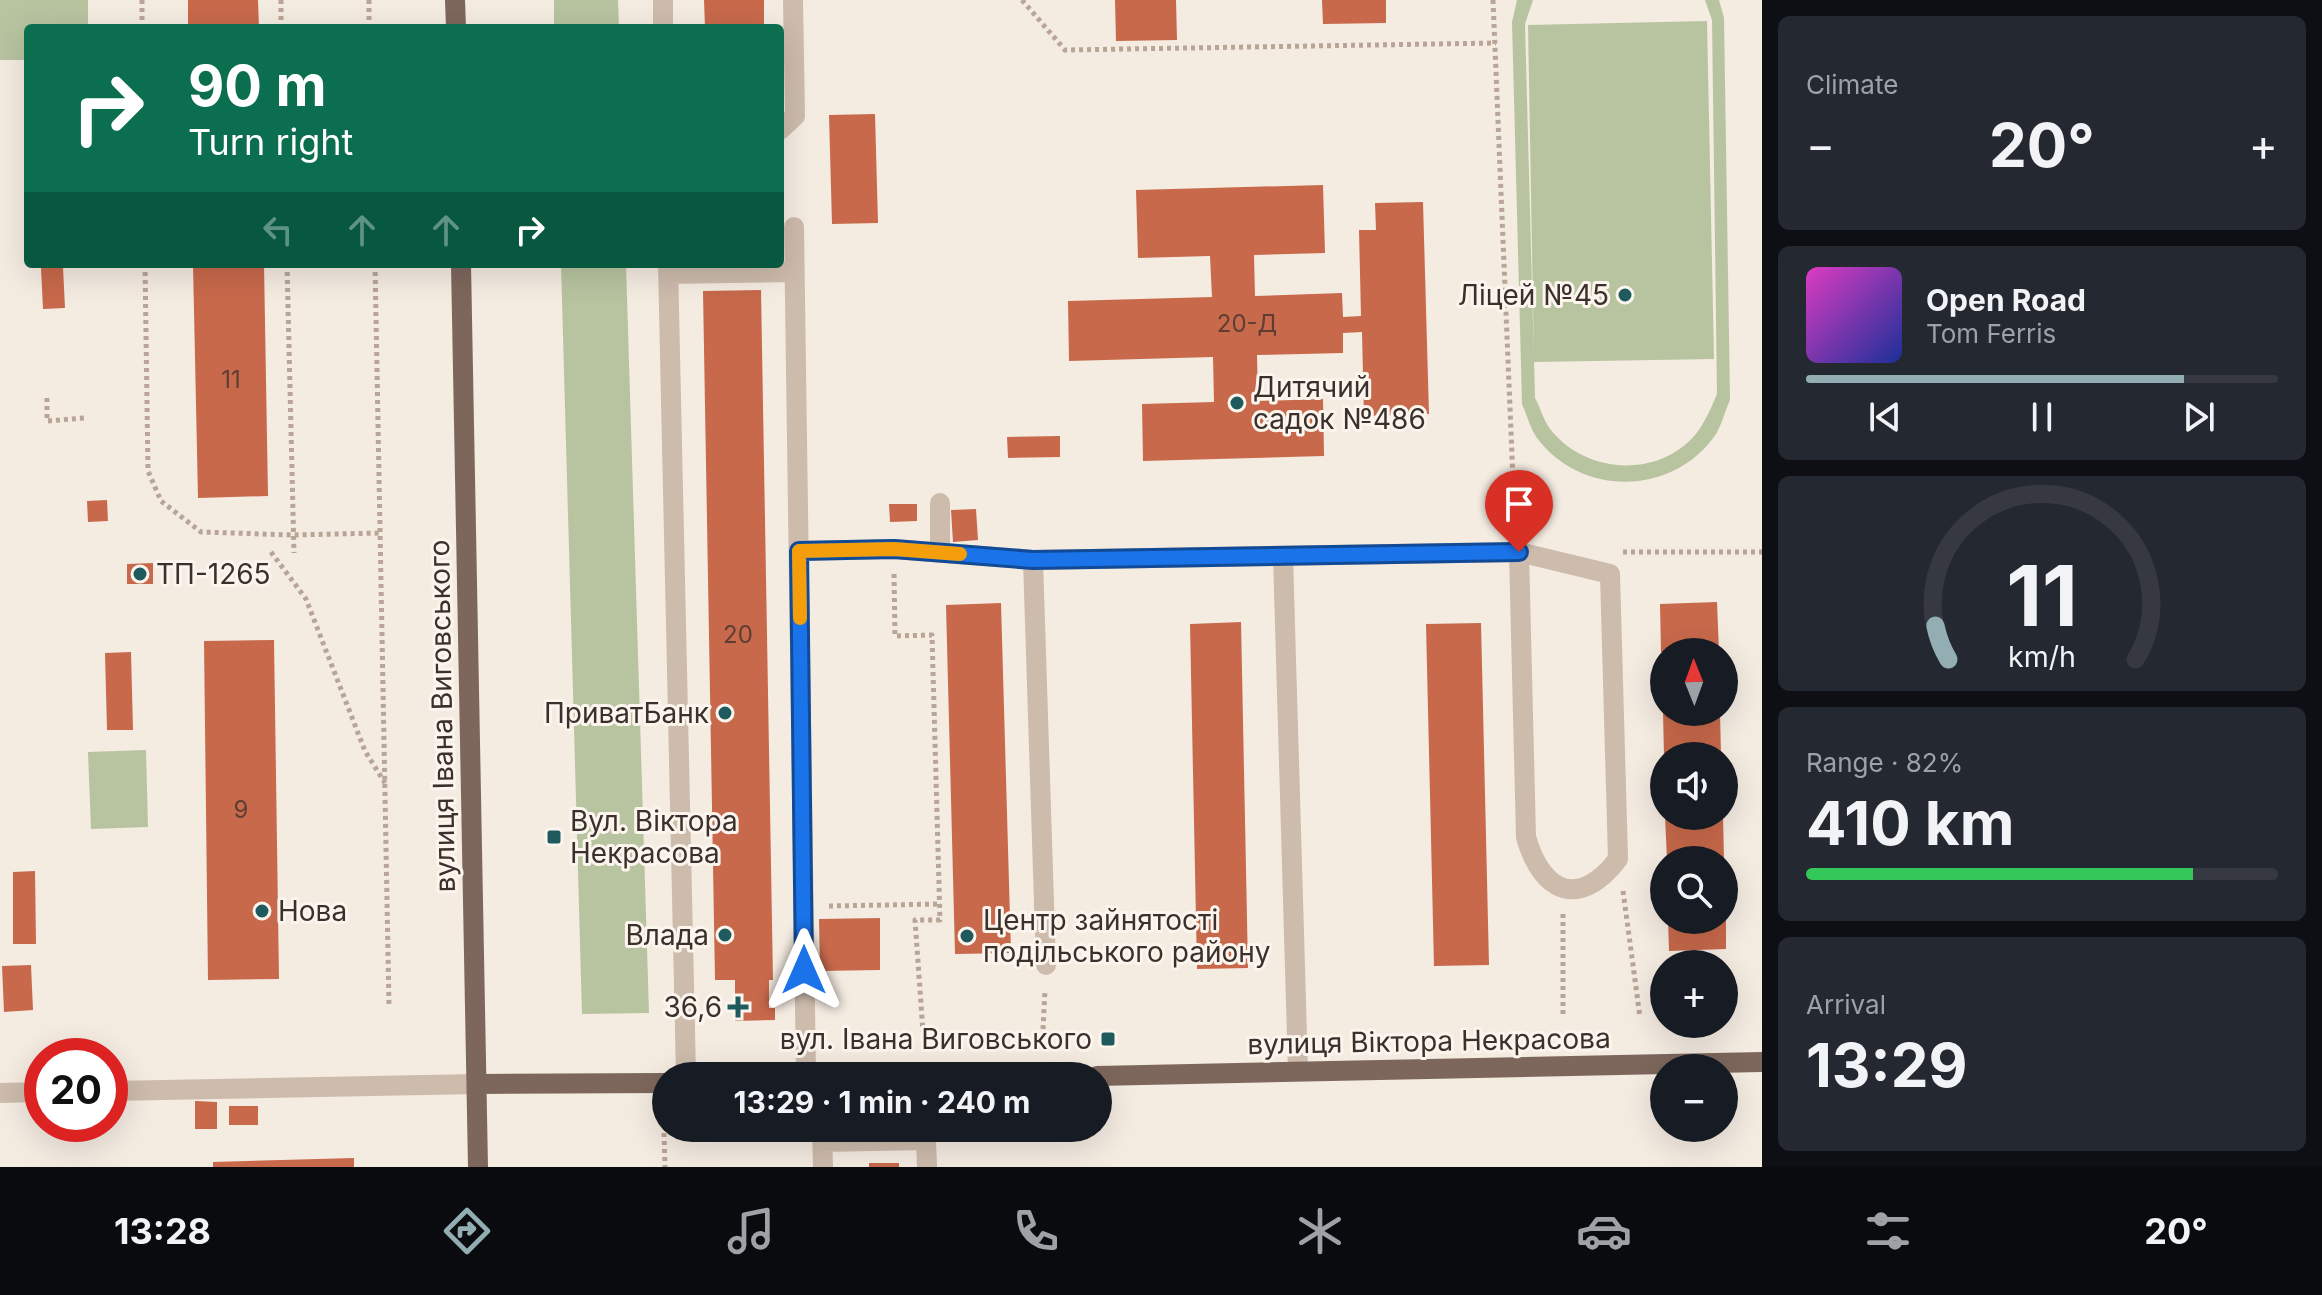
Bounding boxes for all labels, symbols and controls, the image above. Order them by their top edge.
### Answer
text: 90 m [188,52,327,120]
icon: right [56,56,160,160]
text: Climate [1806,69,1898,100]
text: 20° [1989,109,2095,181]
text: − [1806,118,1835,172]
text: + [2249,118,2278,172]
text: Turn right [188,120,353,164]
icon: left [256,208,300,252]
icon: ahead [340,208,384,252]
icon: ahead [424,208,468,252]
icon: right [508,208,552,252]
place label: Ліцей №45 [1458,278,1609,312]
text: Open Road [1926,282,2086,318]
marker: Ліцей №45 [1616,286,1634,304]
house number: 20-Д [1217,309,1277,338]
text: Tom Ferris [1926,318,2056,349]
house number: 11 [221,365,241,394]
place label: Дитячий садок №486 [1253,370,1426,436]
marker: Дитячий садок №486 [1228,394,1246,412]
icon: previous [1863,395,1907,439]
icon: pause [2020,395,2064,439]
icon: next [2177,395,2221,439]
pin [1485,470,1553,552]
icon: arrive [1497,482,1541,526]
street label: вулиця Івана Виговського [422,539,462,893]
text: 11 [2006,544,2078,645]
place label: ТП-1265 [156,557,271,591]
marker: ТП-1265 [131,565,149,583]
house number: 20 [723,620,753,649]
north arrow [1650,638,1738,726]
map controls [1650,638,1738,1142]
text: km/h [2008,639,2076,674]
place label: ПриватБанк [544,696,709,730]
marker: ПриватБанк [716,704,734,722]
button: sound [1650,742,1738,830]
text: Range · 82% [1806,747,1963,778]
text: 410 km [1806,787,2014,859]
house number: 9 [234,795,248,824]
place label: Вул. Віктора Некрасова [570,804,738,870]
marker: Вул. Віктора Некрасова [545,828,563,846]
button: search [1650,846,1738,934]
place label: Нова [278,894,347,928]
marker: Нова [253,902,271,920]
place label: Центр зайнятості подільського району [983,903,1271,969]
place label: Влада [626,918,709,952]
marker: Влада [716,926,734,944]
marker: Центр зайнятості подільського району [958,927,976,945]
position arrow [762,928,846,1012]
button: + [1650,950,1738,1038]
text: Arrival [1806,989,1886,1020]
place label: 36,6 [664,990,722,1024]
marker: 36,6 [729,998,747,1016]
street label: вулиця Віктора Некрасова [1247,1021,1611,1061]
place label: вул. Івана Виговського [780,1022,1092,1056]
text: 13:29 [1806,1029,1967,1101]
marker: вул. Івана Виговського [1099,1030,1117,1048]
speed limit sign: 20 [24,1038,128,1142]
button: − [1650,1054,1738,1142]
text: 13:29 · 1 min · 240 m [734,1084,1030,1120]
icon: directions [439,1203,495,1259]
icon: music [723,1203,779,1259]
icon: phone [1008,1203,1064,1259]
icon: climate [1292,1203,1348,1259]
icon: car [1576,1203,1632,1259]
icon: filters [1860,1203,1916,1259]
text: 13:28 [114,1209,211,1253]
text: 20° [2144,1209,2208,1253]

